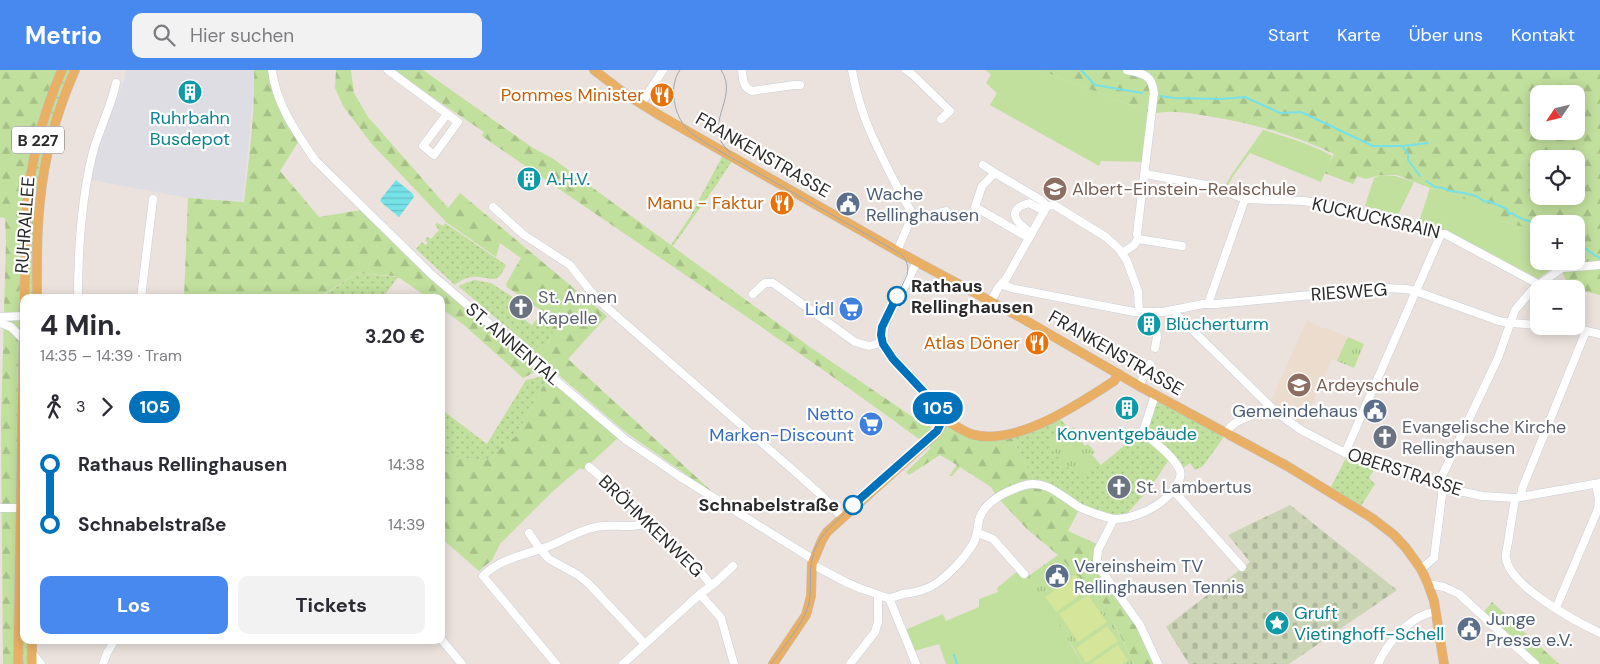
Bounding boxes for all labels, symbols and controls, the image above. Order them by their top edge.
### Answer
search box [132,13,482,58]
text: Metrio [25,20,102,51]
icon: search [150,21,178,49]
text: Hier suchen [190,23,294,48]
text: Start [1268,23,1309,47]
text: Karte [1337,23,1381,47]
text: Über uns [1409,23,1483,47]
text: Kontakt [1511,23,1575,47]
building icon: Ruhrbahn Busdepot [177,79,203,105]
restaurant icon: Pommes Minister [649,82,675,108]
place label: Pommes Minister [501,83,644,107]
north arrow [1530,85,1585,140]
map controls [1530,85,1585,335]
place label: Ruhrbahn Busdepot [150,106,230,151]
street label: FRANKENSTRASSE [691,107,835,203]
road number: B 227 [12,126,64,154]
button: locate [1530,150,1585,205]
building icon: A.H.V. [516,166,542,192]
place label: A.H.V. [546,167,590,191]
street label: RUHRALLEE [10,176,40,274]
school or university icon: Albert-Einstein-Realschule [1042,176,1068,202]
place label: Albert-Einstein-Realschule [1072,177,1296,201]
place label: Wache Rellinghausen [866,182,979,227]
restaurant icon: Manu - Faktur [769,190,795,216]
place label: Manu - Faktur [647,191,764,215]
public building icon: Wache Rellinghausen [835,191,861,217]
street label: KUCKUCKSRAIN [1310,192,1442,244]
button: + [1530,215,1585,270]
place label: Rathaus Rellinghausen [911,274,1033,319]
street label: RIESWEG [1310,277,1388,307]
button: − [1530,280,1585,335]
place label: St. Annen Kapelle [538,285,617,330]
marker: Rathaus Rellinghausen [887,286,907,306]
church icon: St. Annen Kapelle [508,294,534,320]
supermarket icon: Lidl [838,296,864,322]
street label: ST. ANNENTAL [461,297,565,391]
place label: Lidl [805,297,834,321]
street label: FRANKENSTRASSE [1044,305,1188,401]
text: 4 Min. [40,307,122,344]
building icon: Blücherturm [1136,311,1162,337]
place label: Blücherturm [1166,312,1269,336]
text: 3.20 € [365,324,425,349]
restaurant icon: Atlas Döner [1024,330,1050,356]
place label: Atlas Döner [924,331,1020,355]
text: 14:35 – 14:39 · Tram [40,345,182,366]
school or university icon: Ardeyschule [1286,372,1312,398]
place label: Ardeyschule [1316,373,1419,397]
line badge: 105 [909,392,967,424]
icon: walk [40,393,68,421]
icon: forward [93,393,121,421]
text: 105 [139,395,170,419]
building icon: Konventgebäude [1114,395,1140,421]
text: 3 [76,396,85,417]
text: 105 [923,396,953,420]
public building icon: Gemeindehaus [1362,398,1388,424]
place label: Gemeindehaus [1232,399,1358,423]
place label: Netto Marken-Discount [709,402,854,447]
supermarket icon: Netto Marken-Discount [858,411,884,437]
place label: Evangelische Kirche Rellinghausen [1402,415,1566,460]
place label: Konventgebäude [1057,422,1197,446]
church icon: Evangelische Kirche Rellinghausen [1372,424,1398,450]
street label: OBERSTRASSE [1344,442,1466,502]
text: Rathaus Rellinghausen [78,452,287,477]
text: 14:38 [388,454,425,475]
street label: BRÖHMKENWEG [593,470,709,582]
church icon: St. Lambertus [1106,474,1132,500]
place label: St. Lambertus [1136,475,1252,499]
place label: Schnabelstraße [698,493,839,517]
marker: Schnabelstraße [843,495,863,515]
text: Schnabelstraße [78,512,226,537]
text: 14:39 [388,514,425,535]
place label: Vereinsheim TV Rellinghausen Tennis [1074,554,1245,599]
public building icon: Vereinsheim TV Rellinghausen Tennis [1044,563,1070,589]
button: Los [40,576,228,634]
button: Tickets [238,576,425,634]
place label: Gruft Vietinghoff-Schell [1294,601,1444,646]
place label: Junge Presse e.V. [1486,607,1573,652]
place icon: Gruft Vietinghoff-Schell [1264,610,1290,636]
public building icon: Junge Presse e.V. [1456,616,1482,642]

